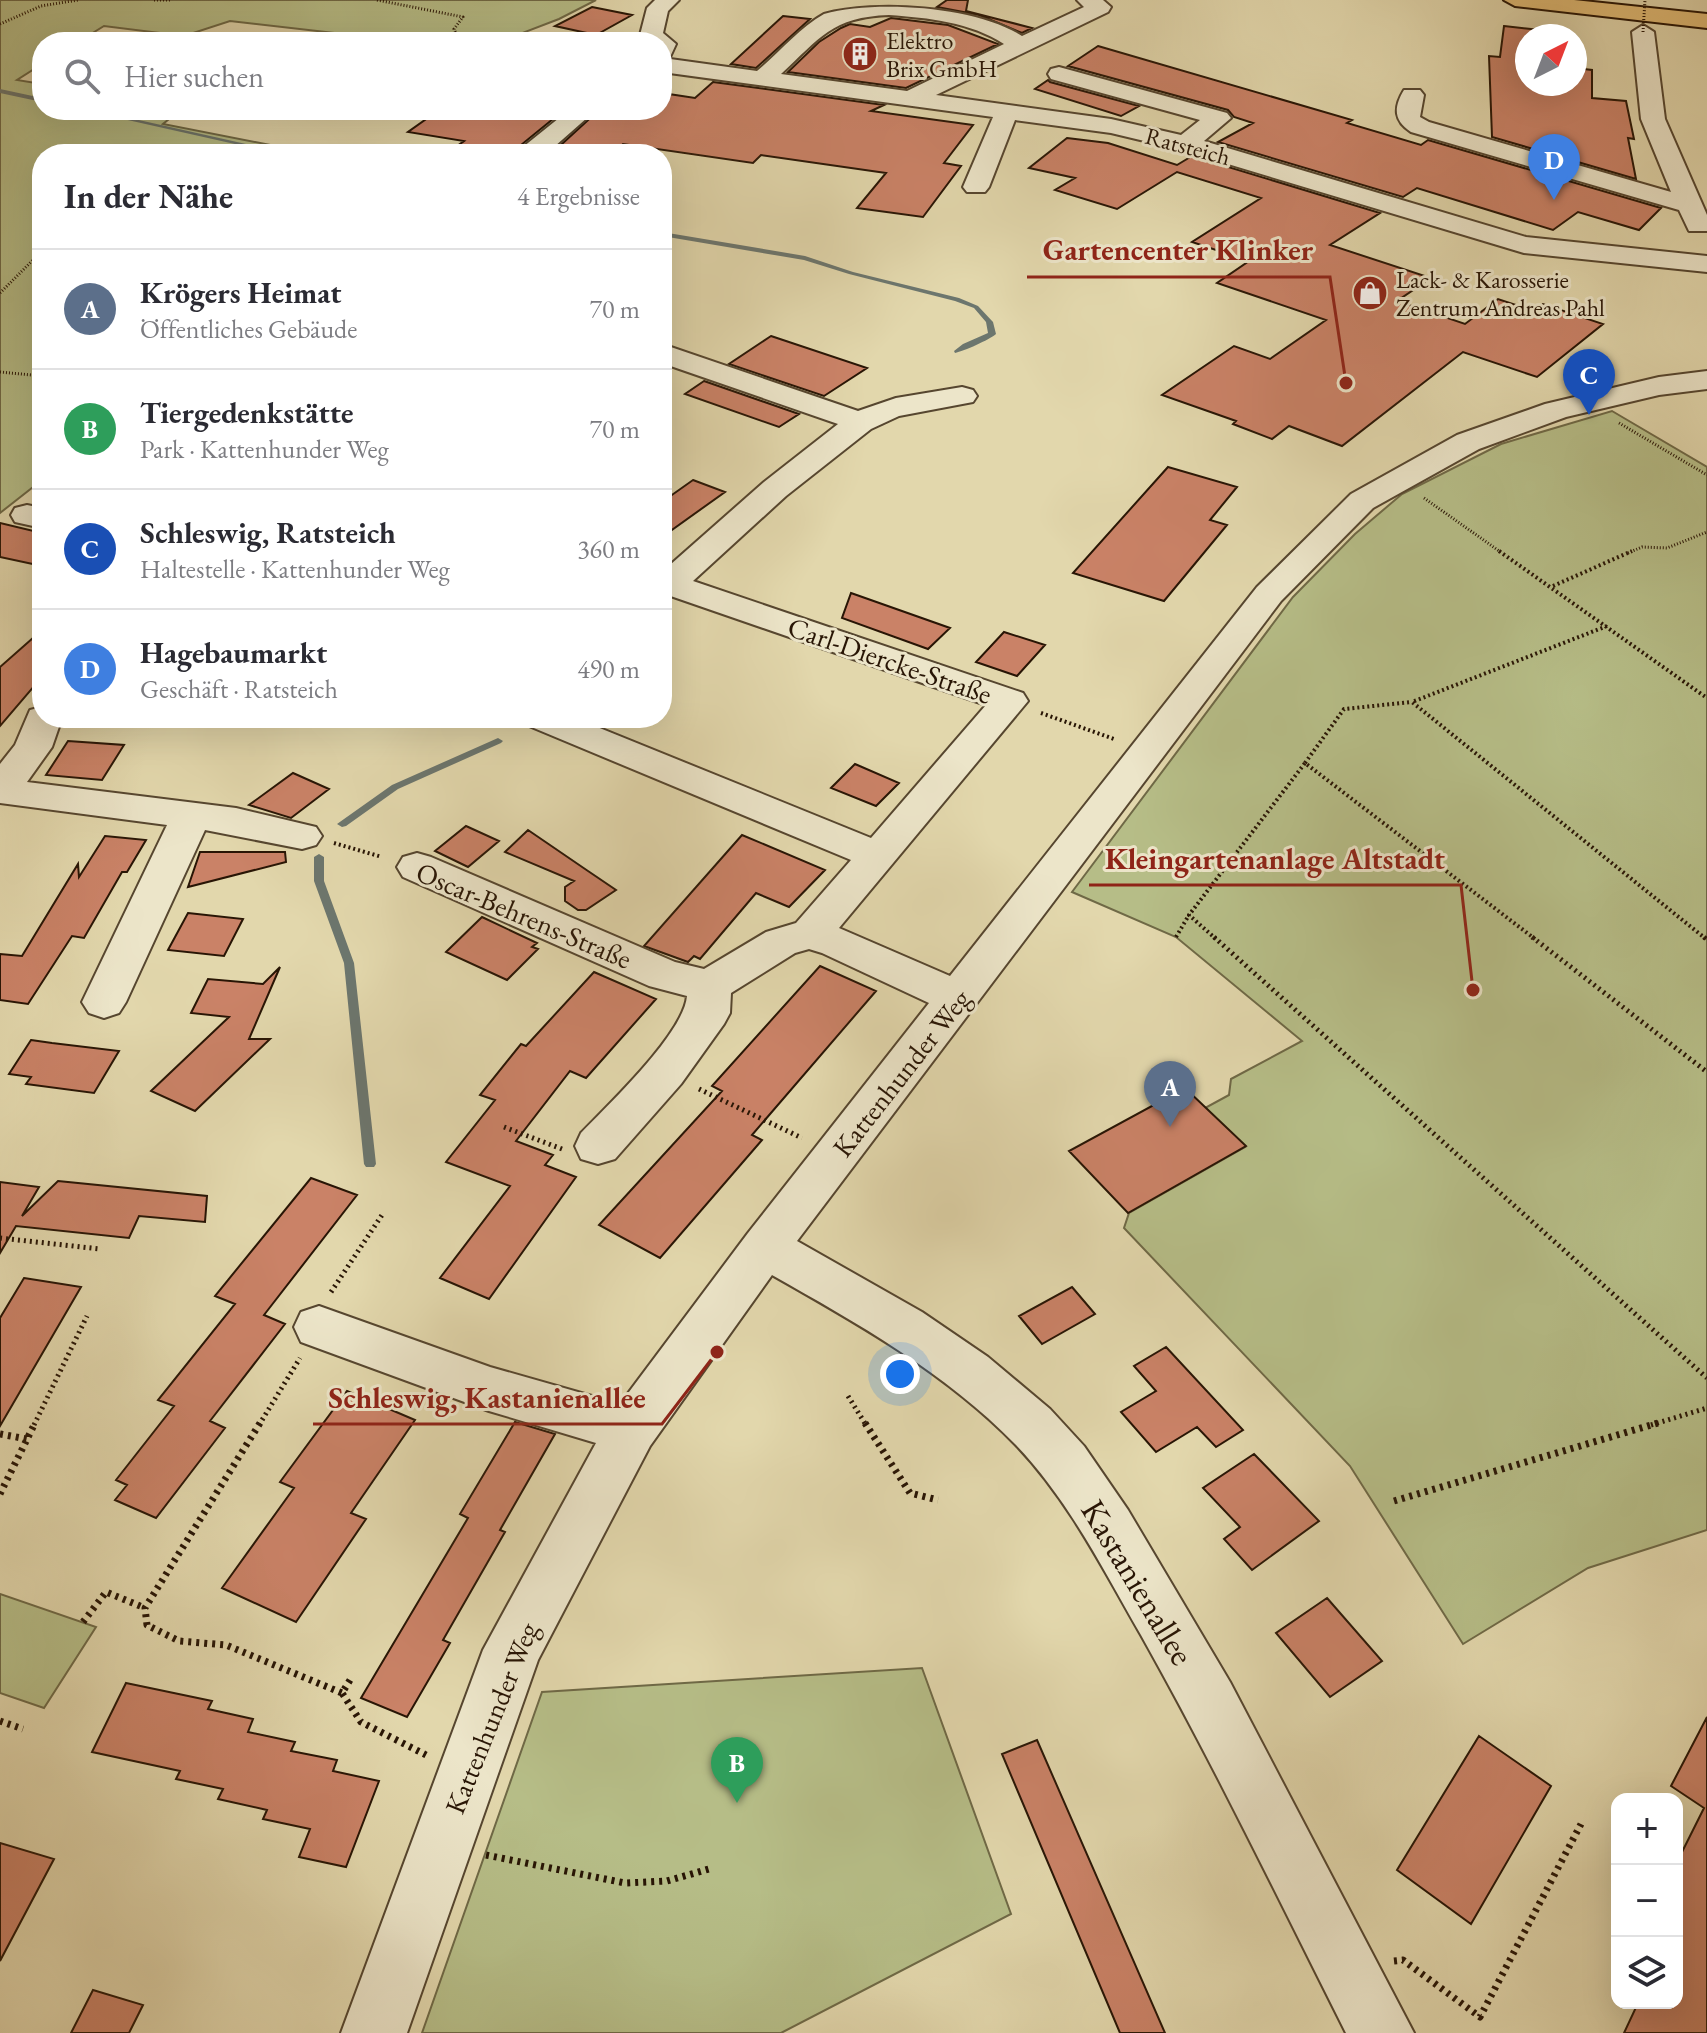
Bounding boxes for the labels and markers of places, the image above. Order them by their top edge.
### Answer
place label: Elektro Brix GmbH [886,25,997,84]
building icon: Elektro Brix GmbH [841,35,879,73]
pin: D [1528,134,1580,200]
callout: Gartencenter Klinker [1027,223,1330,277]
place label: Lack- & Karosserie Zentrum Andreas Pahl [1396,264,1605,323]
shop icon: Lack- & Karosserie Zentrum Andreas Pahl [1351,274,1389,312]
pin: C [1563,349,1615,415]
callout: Kleingartenanlage Altstadt [1089,831,1461,885]
pin: A [1144,1061,1196,1127]
callout: Schleswig, Kastanienallee [313,1370,662,1424]
pin: B [711,1737,763,1803]

